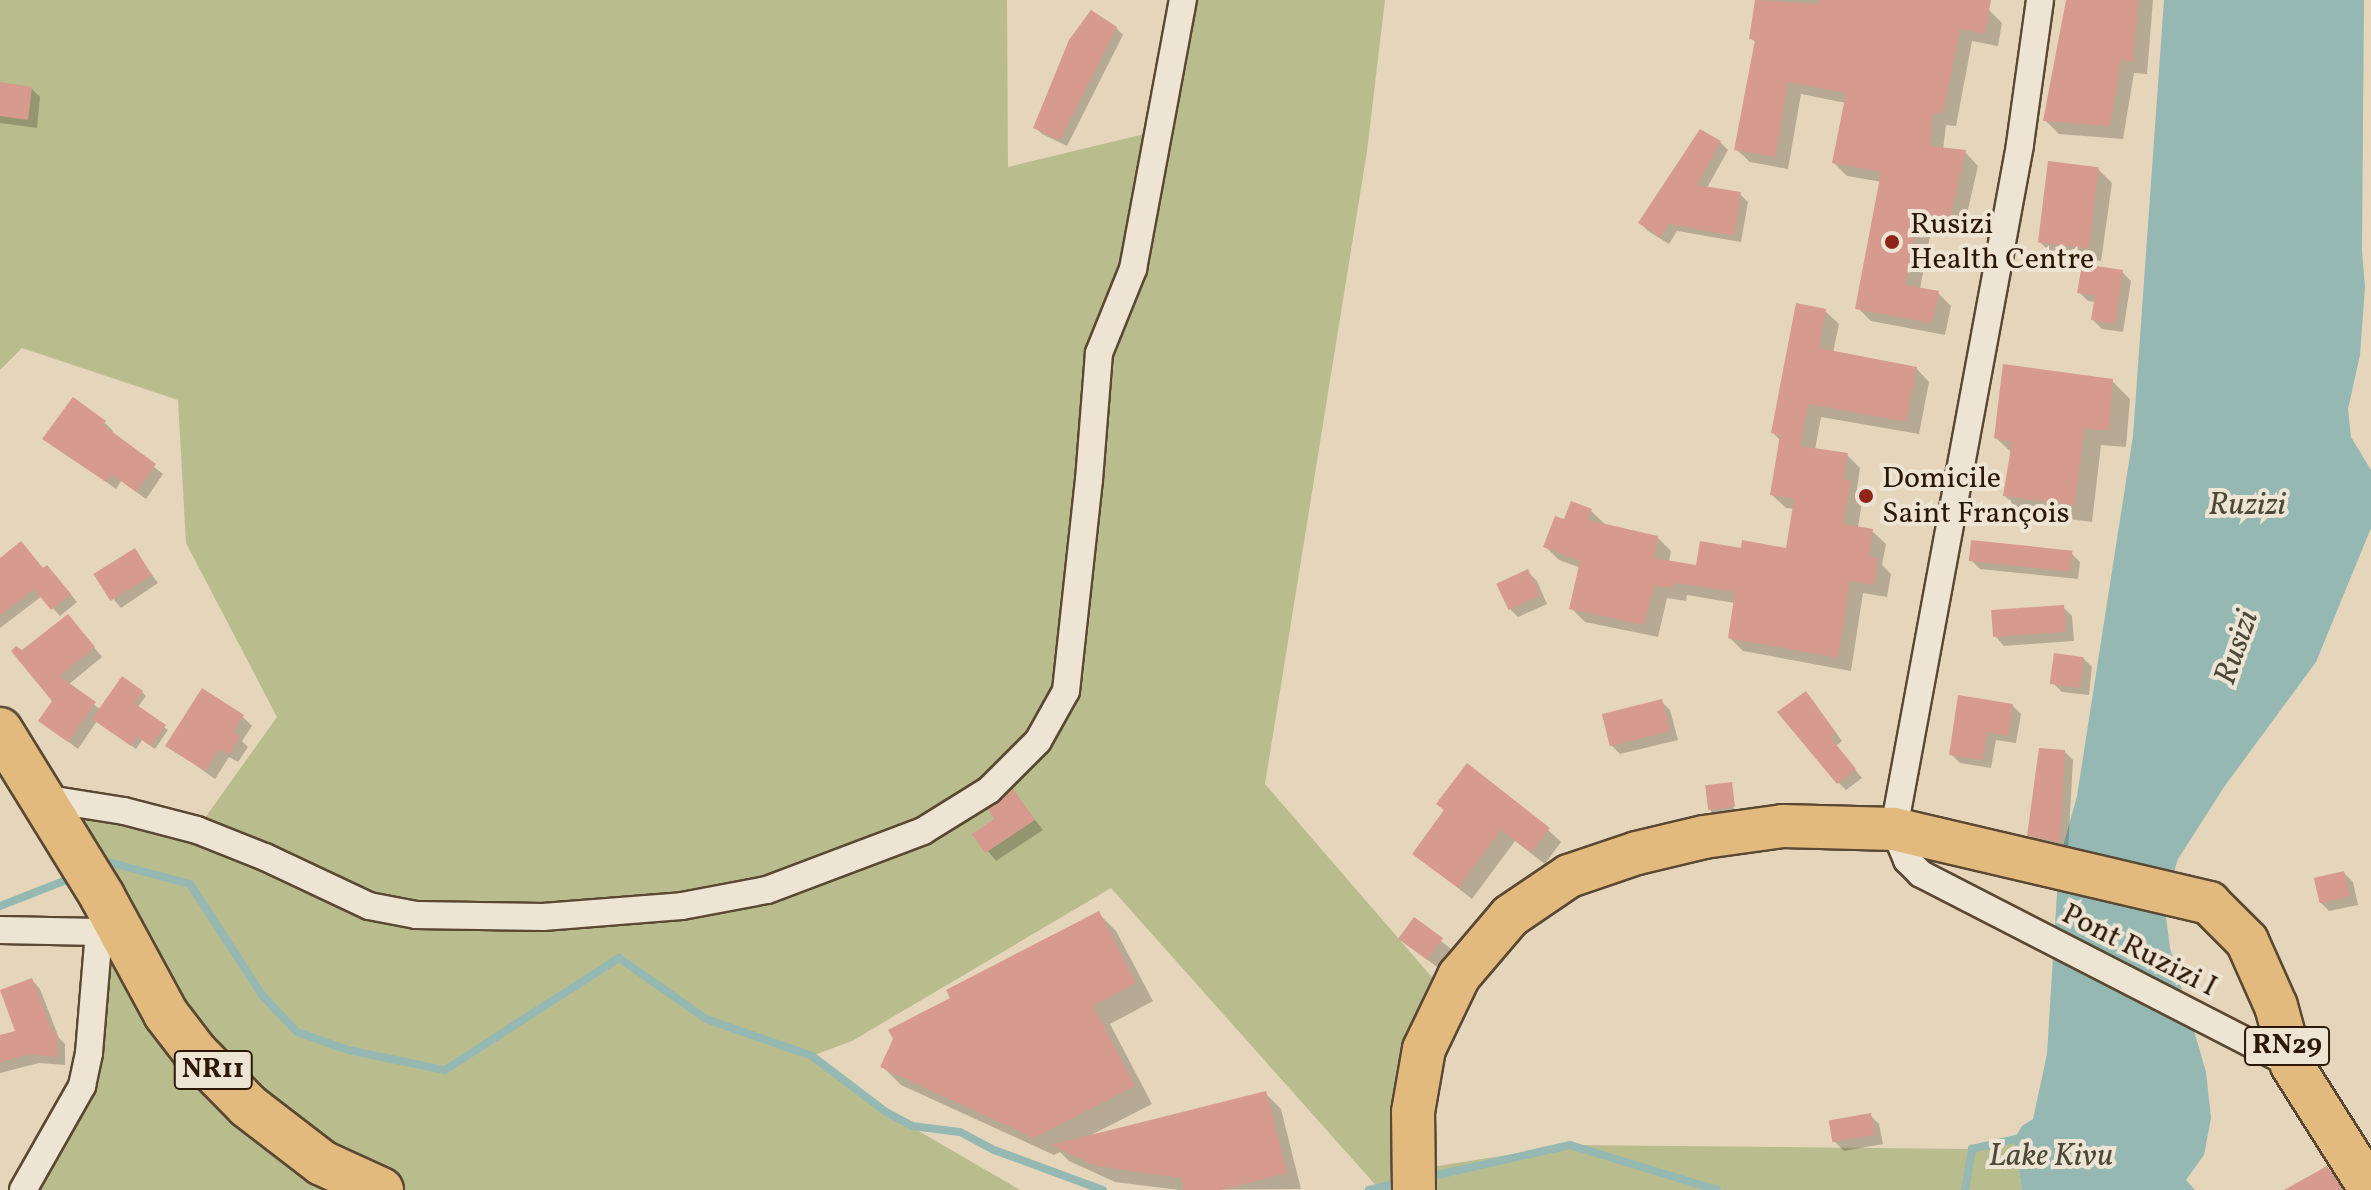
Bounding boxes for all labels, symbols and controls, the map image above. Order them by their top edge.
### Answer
place label: Rusizi Health Centre [1910,207,2094,278]
marker: Rusizi Health Centre [1881,231,1903,253]
place label: Domicile Saint François [1882,461,2070,532]
marker: Domicile Saint François [1857,487,1875,505]
water label: Ruzizi [2208,487,2286,525]
water label: Rusizi [2208,606,2268,690]
street label: Pont Ruzizi I [2055,897,2223,1005]
road number: RN29 [2243,1022,2331,1070]
road number: NR11 [173,1046,253,1094]
water label: Lake Kivu [1989,1138,2113,1176]

